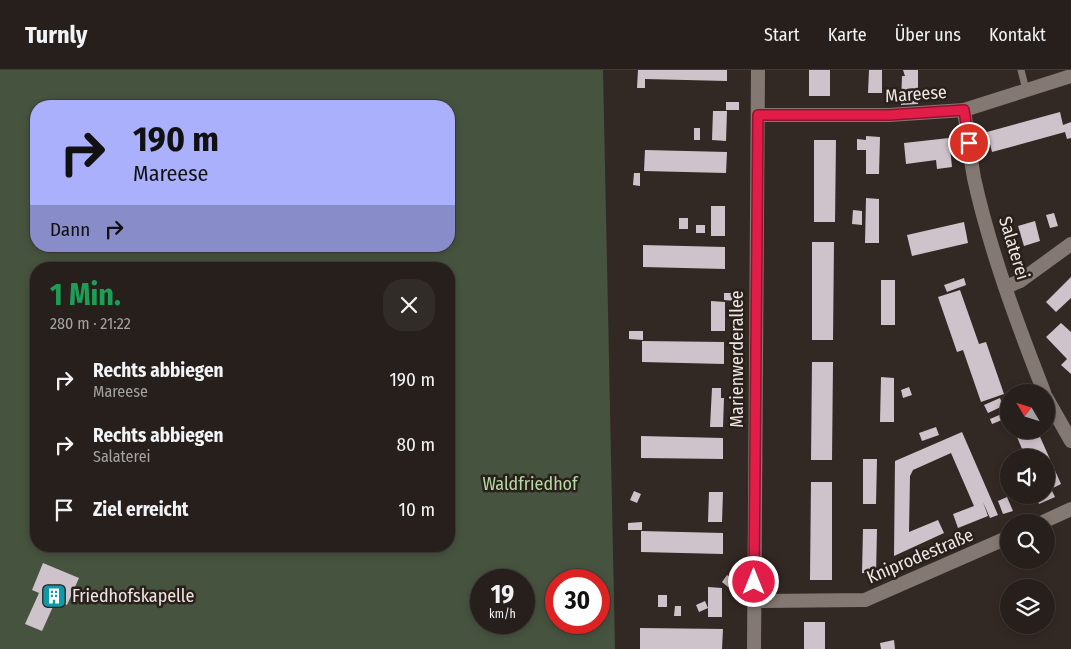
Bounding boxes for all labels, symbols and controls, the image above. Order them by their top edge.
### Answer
text: Turnly [25,21,87,49]
text: Start [764,24,800,46]
text: Karte [828,24,867,46]
text: Über uns [895,24,961,46]
text: Kontakt [989,24,1046,46]
street label: Mareese [884,81,948,107]
text: 190 m [133,118,219,160]
icon: right [50,120,115,185]
pin [948,122,990,164]
icon: arrive [955,129,983,157]
text: Mareese [133,160,208,187]
street label: Salaterei [994,214,1034,282]
icon: right [100,215,128,243]
text: Dann [50,218,90,241]
text: 1 Min. [50,277,121,313]
button: close [383,279,435,331]
street label: Marienwerderallee [726,290,748,428]
text: 280 m · 21:22 [50,314,131,333]
text: Rechts abbiegen [93,359,223,382]
icon: right [50,366,78,394]
text: 190 m [389,368,435,391]
text: Mareese [93,382,148,401]
north arrow [1000,384,1055,439]
map controls [1000,384,1055,634]
text: Rechts abbiegen [93,424,223,447]
icon: right [50,431,78,459]
text: 80 m [397,433,435,456]
text: Salaterei [93,447,151,466]
button: sound [1000,449,1055,504]
park label: Waldfriedhof [482,473,579,495]
icon: arrive [50,496,78,524]
text: Ziel erreicht [93,498,189,521]
text: 10 m [399,498,435,521]
button: search [1000,514,1055,569]
street label: Kniprodestraße [863,524,977,588]
position arrow [727,555,779,607]
speed limit sign: 30 [545,569,610,634]
button: layers [1000,579,1055,634]
text: 19 [491,580,514,610]
building icon: Friedhofskapelle [41,583,67,609]
place label: Friedhofskapelle [72,585,195,607]
text: km/h [489,607,516,621]

